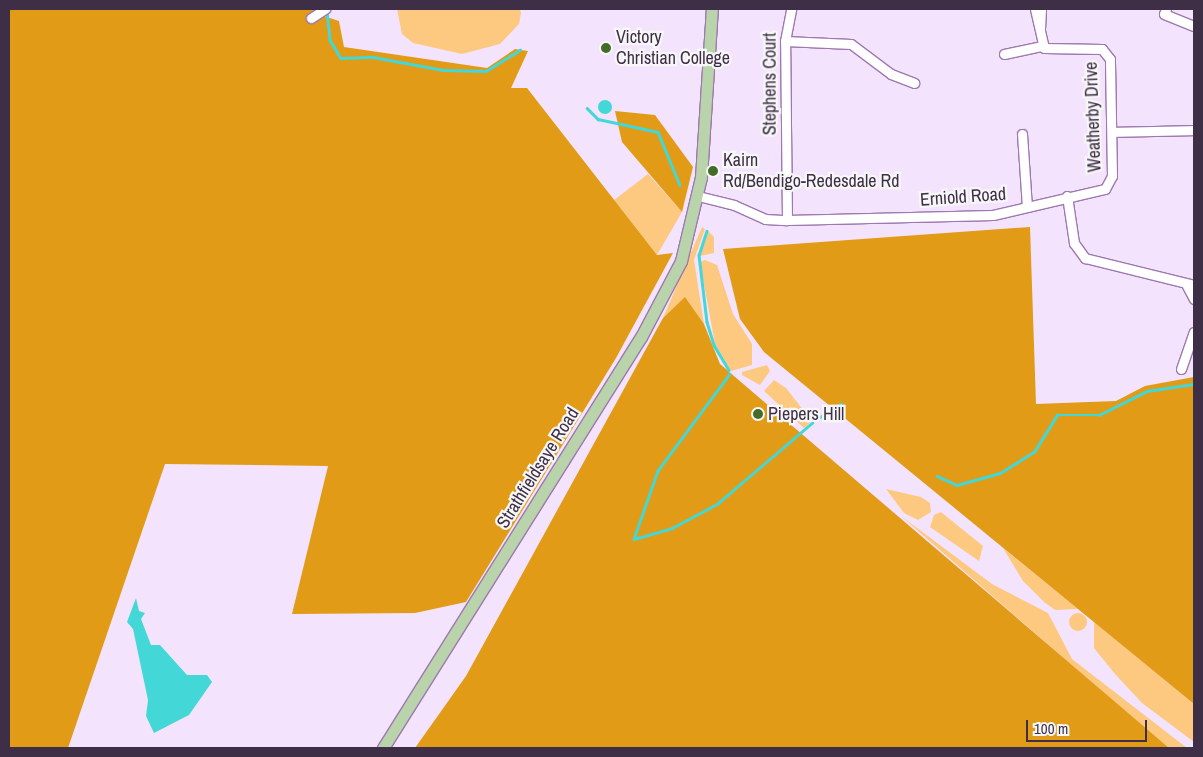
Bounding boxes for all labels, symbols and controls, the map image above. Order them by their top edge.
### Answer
place label: Victory Christian College [616,27,730,70]
street label: Stephens Court [759,33,781,135]
marker: Victory Christian College [600,42,612,54]
street label: Weatherby Drive [1080,61,1106,173]
place label: Kairn Rd/Bendigo-Redesdale Rd [723,150,899,192]
marker: Kairn Rd/Bendigo-Redesdale Rd [707,165,719,177]
street label: Erniold Road [919,183,1007,211]
place label: Piepers Hill [768,403,844,425]
street label: Strathfieldsaye Road [492,404,584,532]
marker: Piepers Hill [752,408,764,420]
scale bar [1028,710,1149,742]
text: 100 m [1034,718,1068,739]

